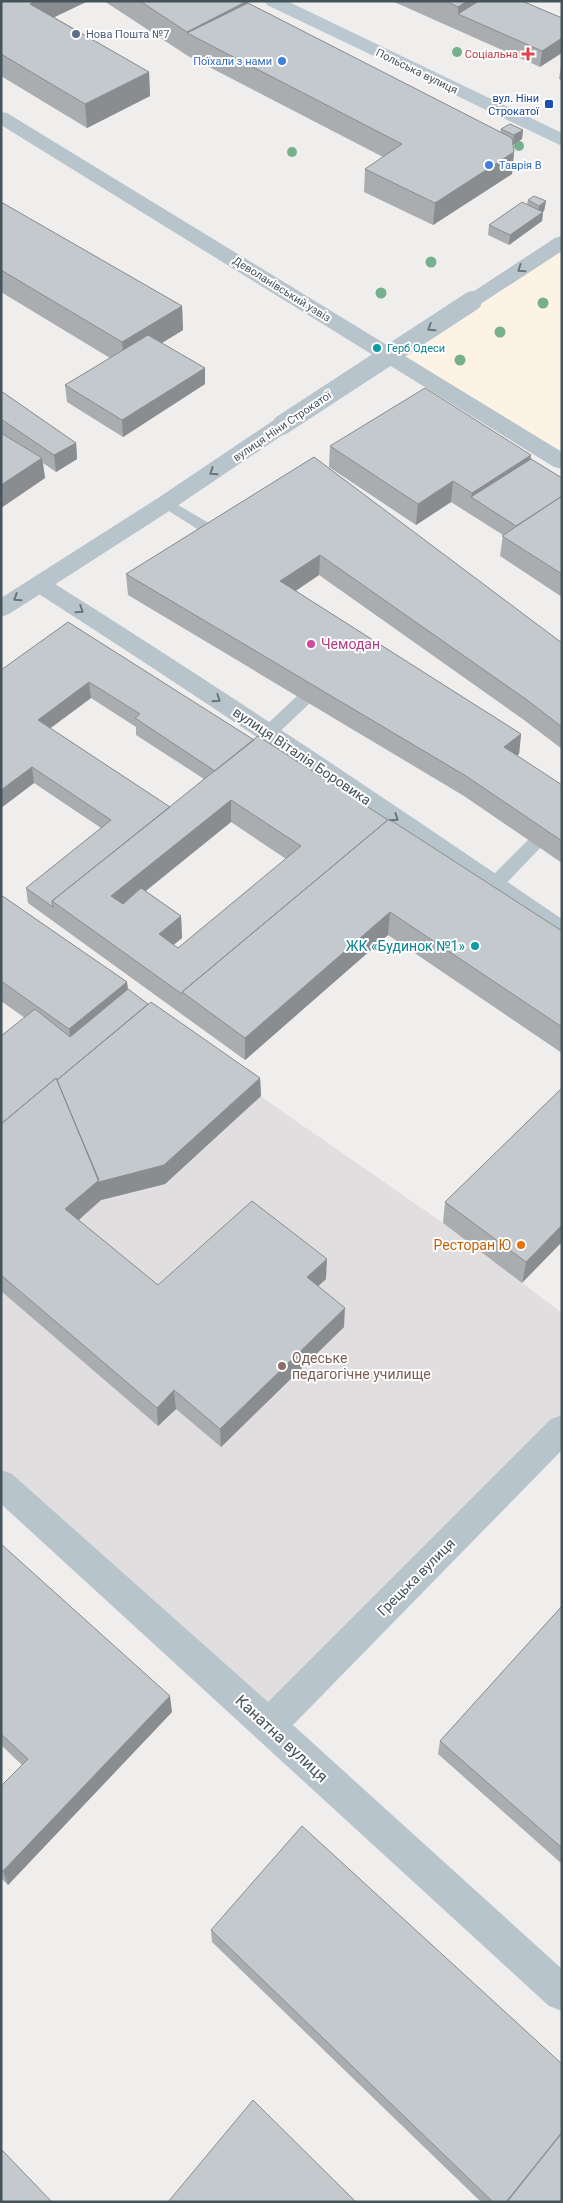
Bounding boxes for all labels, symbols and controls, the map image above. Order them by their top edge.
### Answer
marker: Нова Пошта №7 [70,28,82,40]
place label: Нова Пошта №7 [86,28,170,41]
street label: Польська вулиця [374,46,460,97]
place label: Соціальна [465,48,518,61]
marker: Соціальна [522,48,534,60]
place label: Поїхали з нами [193,55,272,68]
marker: Поїхали з нами [276,55,288,67]
place label: вул. Ніни Строкатої [488,92,540,118]
marker: вул. Ніни Строкатої [543,98,555,110]
marker: Таврія В [483,159,495,171]
place label: Таврія В [499,159,542,172]
street label: Деволанівський узвіз [231,254,333,325]
one-way arrow [517,262,526,272]
one-way arrow [427,322,436,331]
marker: Герб Одеси [371,342,383,354]
place label: Герб Одеси [387,342,445,355]
street label: вулиця Ніни Строкатої [231,388,335,464]
one-way arrow [209,466,218,475]
one-way arrow [14,592,23,602]
one-way arrow [75,604,84,614]
place label: Чемодан [321,636,380,652]
marker: Чемодан [305,638,317,650]
one-way arrow [211,693,220,702]
street label: вулиця Віталія Боровика [230,704,374,808]
one-way arrow [390,812,399,821]
place label: ЖК «Будинок №1» [346,938,465,954]
marker: ЖК «Будинок №1» [469,940,481,952]
place label: Ресторан Ю [434,1237,511,1253]
marker: Ресторан Ю [515,1239,527,1251]
place label: Одеське педагогічне училище [292,1350,431,1382]
marker: Одеське педагогічне училище [276,1360,288,1372]
street label: Грецька вулиця [374,1535,458,1619]
street label: Канатна вулиця [231,1691,332,1786]

